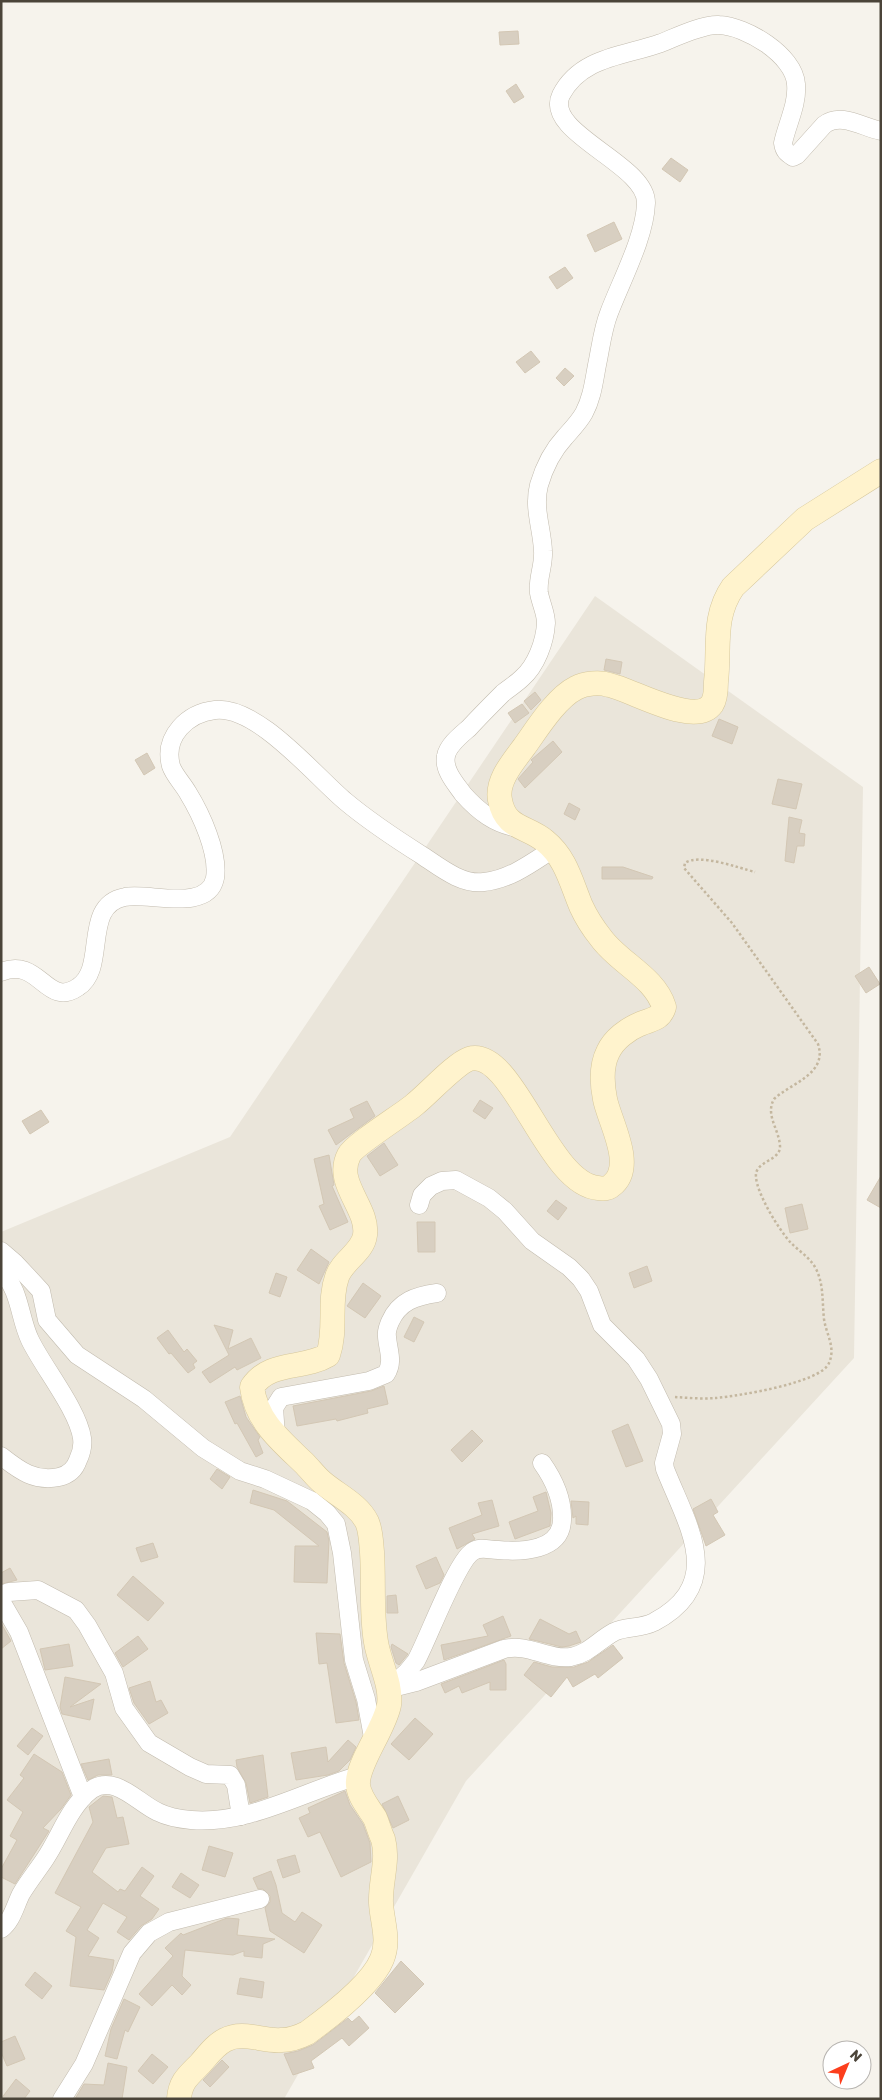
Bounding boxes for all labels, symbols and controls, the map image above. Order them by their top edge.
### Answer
north arrow [822,2040,872,2090]
text: N [846,2046,865,2066]

